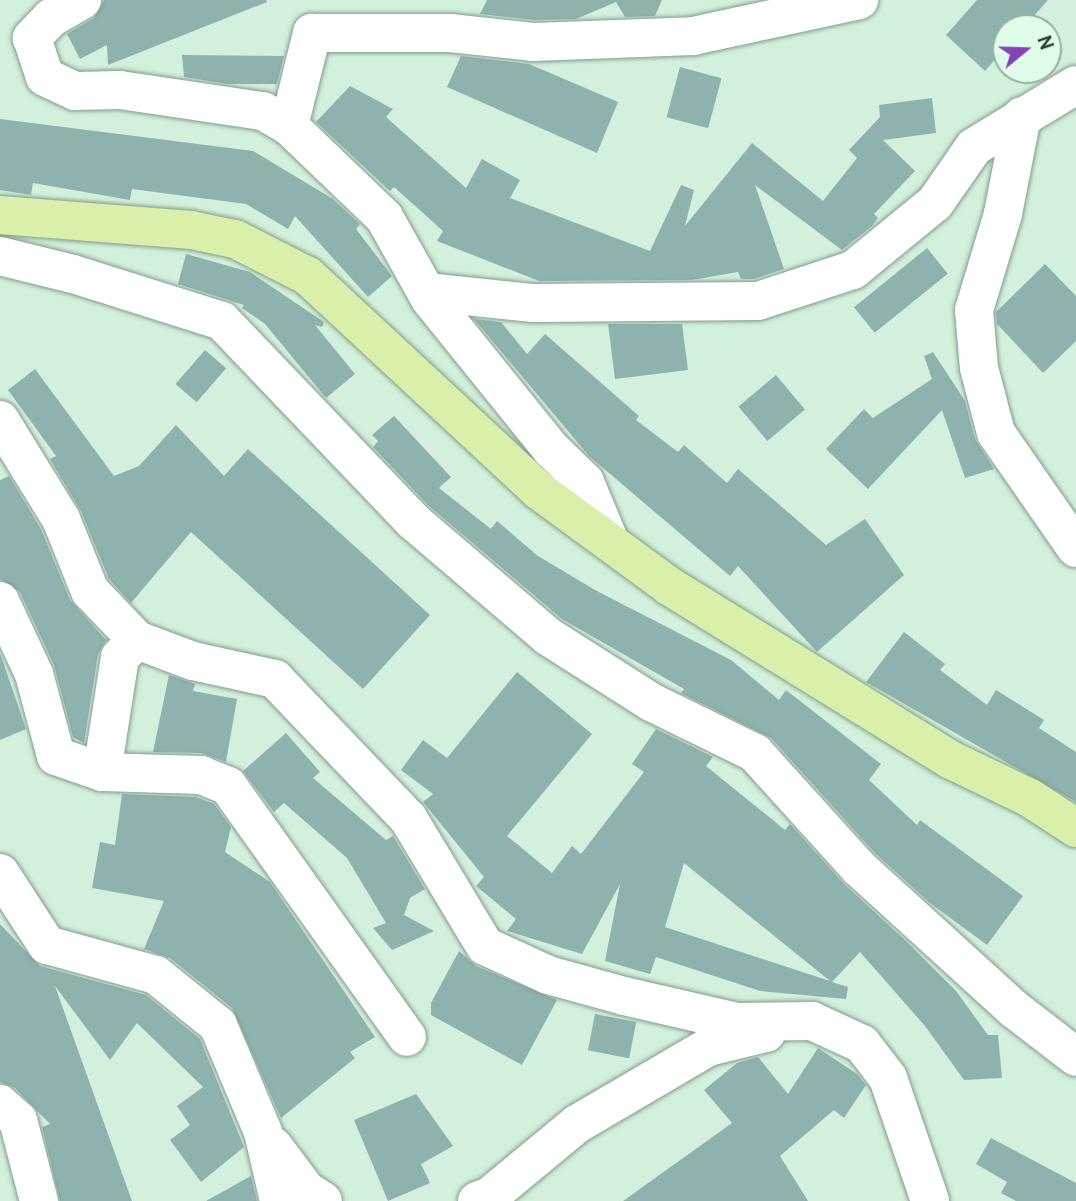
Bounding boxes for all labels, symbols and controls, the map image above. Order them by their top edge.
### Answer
north arrow [992,14,1062,84]
text: N [1032,33,1058,53]

